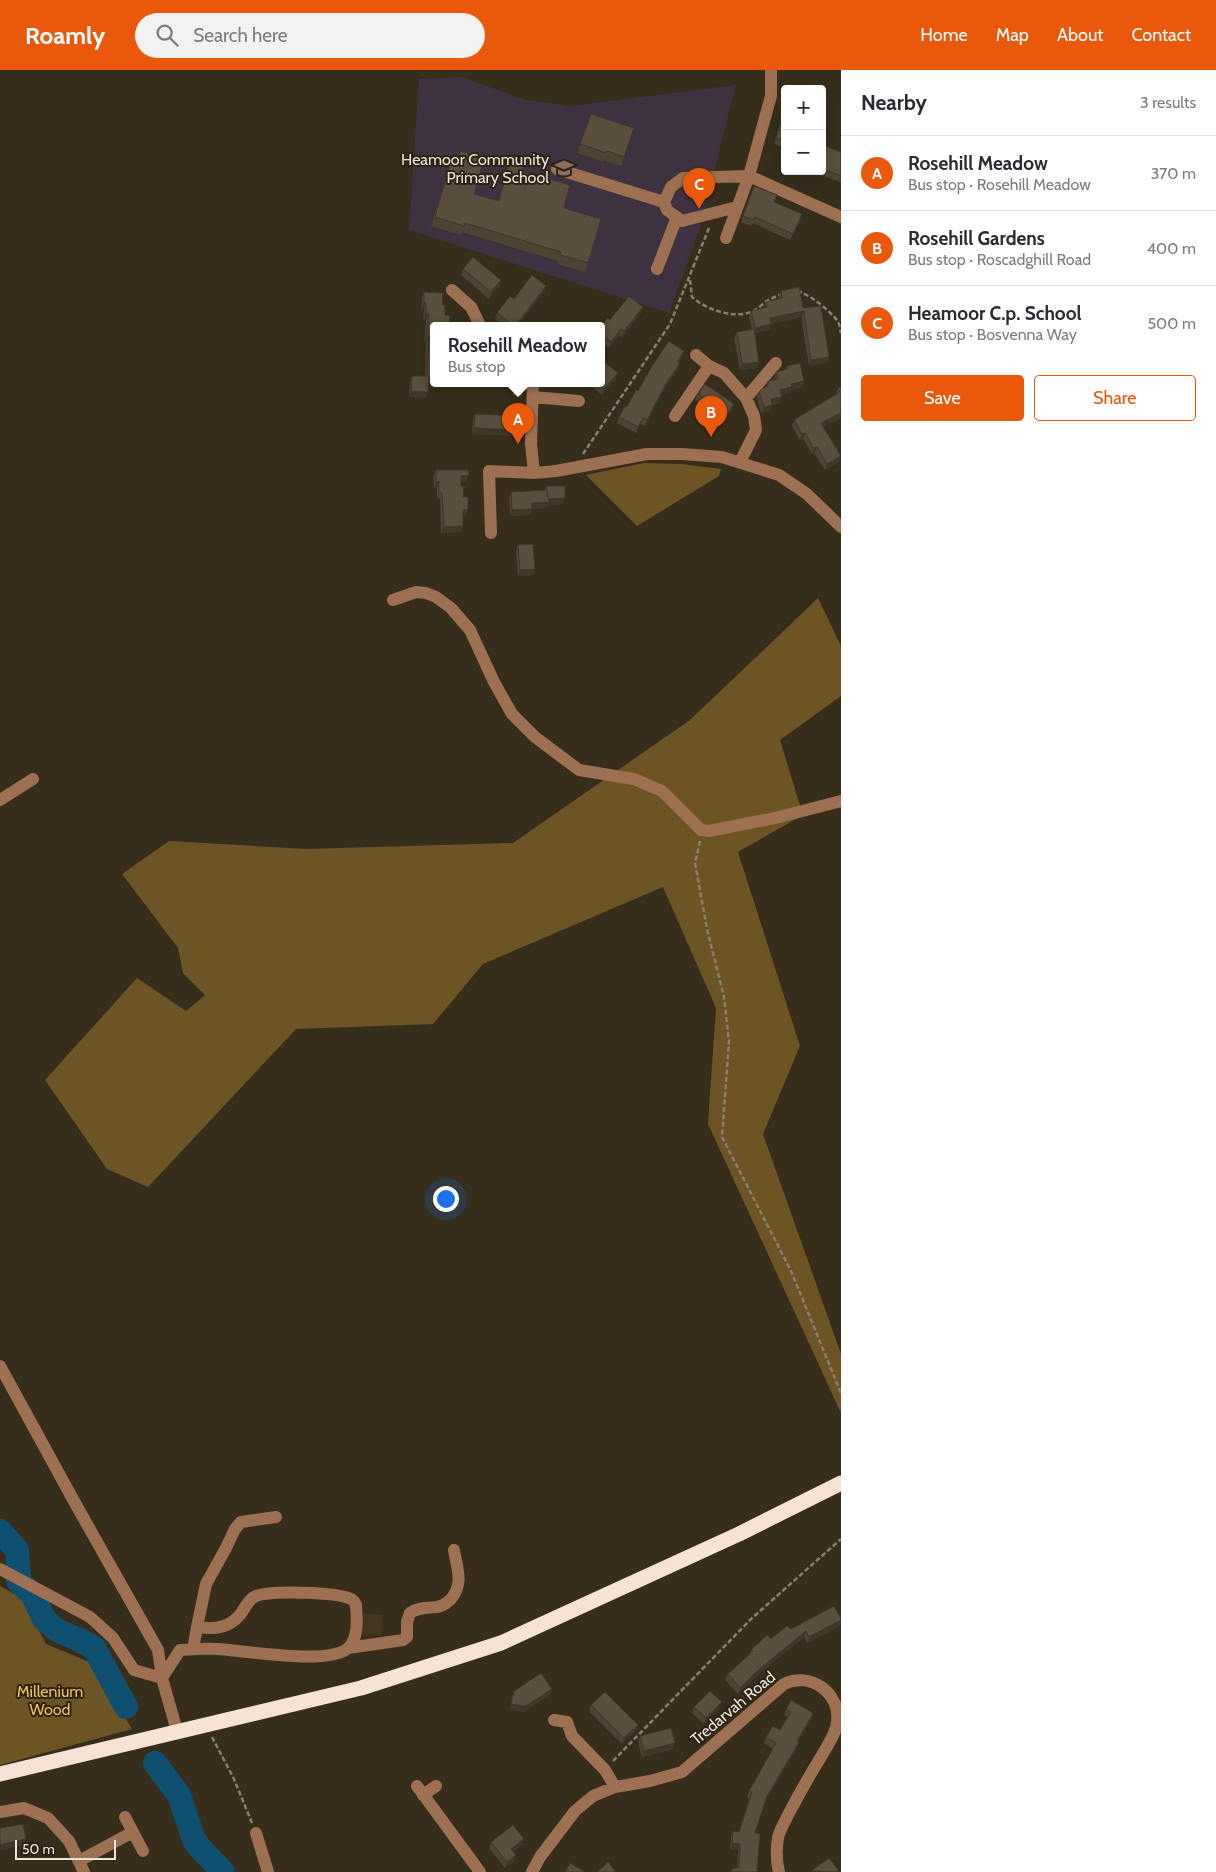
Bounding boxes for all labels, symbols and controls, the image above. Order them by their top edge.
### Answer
search box [135,13,485,58]
text: Roamly [25,21,105,50]
icon: search [153,21,181,49]
text: Search here [193,24,288,47]
text: Home [920,24,968,46]
text: Map [996,24,1029,46]
text: About [1057,24,1103,46]
text: Contact [1131,24,1191,46]
map controls [781,85,826,175]
button: + [781,85,826,130]
text: Nearby [861,90,927,115]
text: 3 results [1140,93,1196,112]
button: − [781,130,826,175]
place label: Heamoor Community Primary School [401,150,549,187]
text: Rosehill Meadow [908,152,1048,175]
school or university icon: Heamoor Community Primary School [553,157,575,179]
text: A [872,164,882,183]
text: 370 m [1151,164,1196,183]
pin: C [683,168,715,209]
text: Bus stop · Rosehill Meadow [908,175,1091,194]
text: Rosehill Gardens [908,227,1045,250]
text: B [872,239,882,258]
text: 400 m [1147,239,1196,258]
text: Bus stop · Roscadghill Road [908,250,1091,269]
text: Heamoor C.p. School [908,302,1082,325]
text: C [872,314,882,333]
text: 500 m [1147,314,1196,333]
popup [430,322,605,387]
text: Bus stop · Bosvenna Way [908,325,1077,344]
text: Rosehill Meadow [448,334,587,357]
text: Bus stop [448,357,505,376]
button: Save [861,375,1024,421]
button: Share [1034,375,1196,421]
pin: B [695,396,727,437]
pin: A [502,403,534,444]
your location [433,1186,459,1212]
street label: Tredarvah Road [687,1667,779,1749]
park label: Millenium Wood [17,1682,83,1719]
scale bar [15,1837,116,1860]
text: 50 m [22,1840,55,1858]

